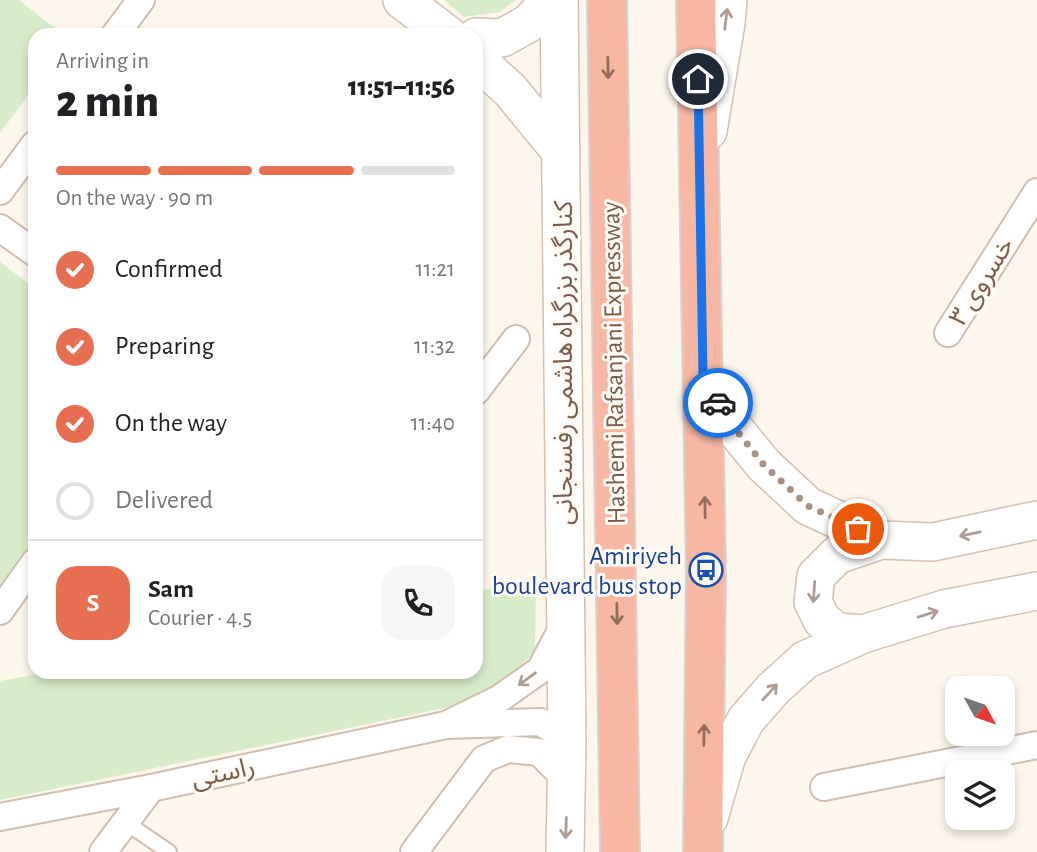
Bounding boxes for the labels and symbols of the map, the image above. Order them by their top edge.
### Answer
one-way arrow [720,9,733,31]
pin [668,49,728,109]
one-way arrow [601,56,615,79]
street label: کنارگذر بزرگراه هاشمی رفسنجانی [550,201,578,525]
street label: Hashemi Rafsanjani Expressway [598,201,630,525]
street label: خسروی ۳ [945,233,1020,331]
courier [683,368,753,438]
one-way arrow [698,496,711,519]
pin [828,499,888,559]
one-way arrow [959,527,982,541]
place label: Amiriyeh boulevard bus stop [492,543,682,599]
bus stop icon: Amiriyeh boulevard bus stop [687,551,725,589]
one-way arrow [808,580,821,603]
one-way arrow [610,602,624,625]
one-way arrow [917,607,939,620]
one-way arrow [518,672,537,686]
north arrow [945,676,1015,746]
one-way arrow [762,684,779,701]
one-way arrow [697,724,710,747]
street label: راستی [189,754,258,793]
one-way arrow [559,816,572,839]

